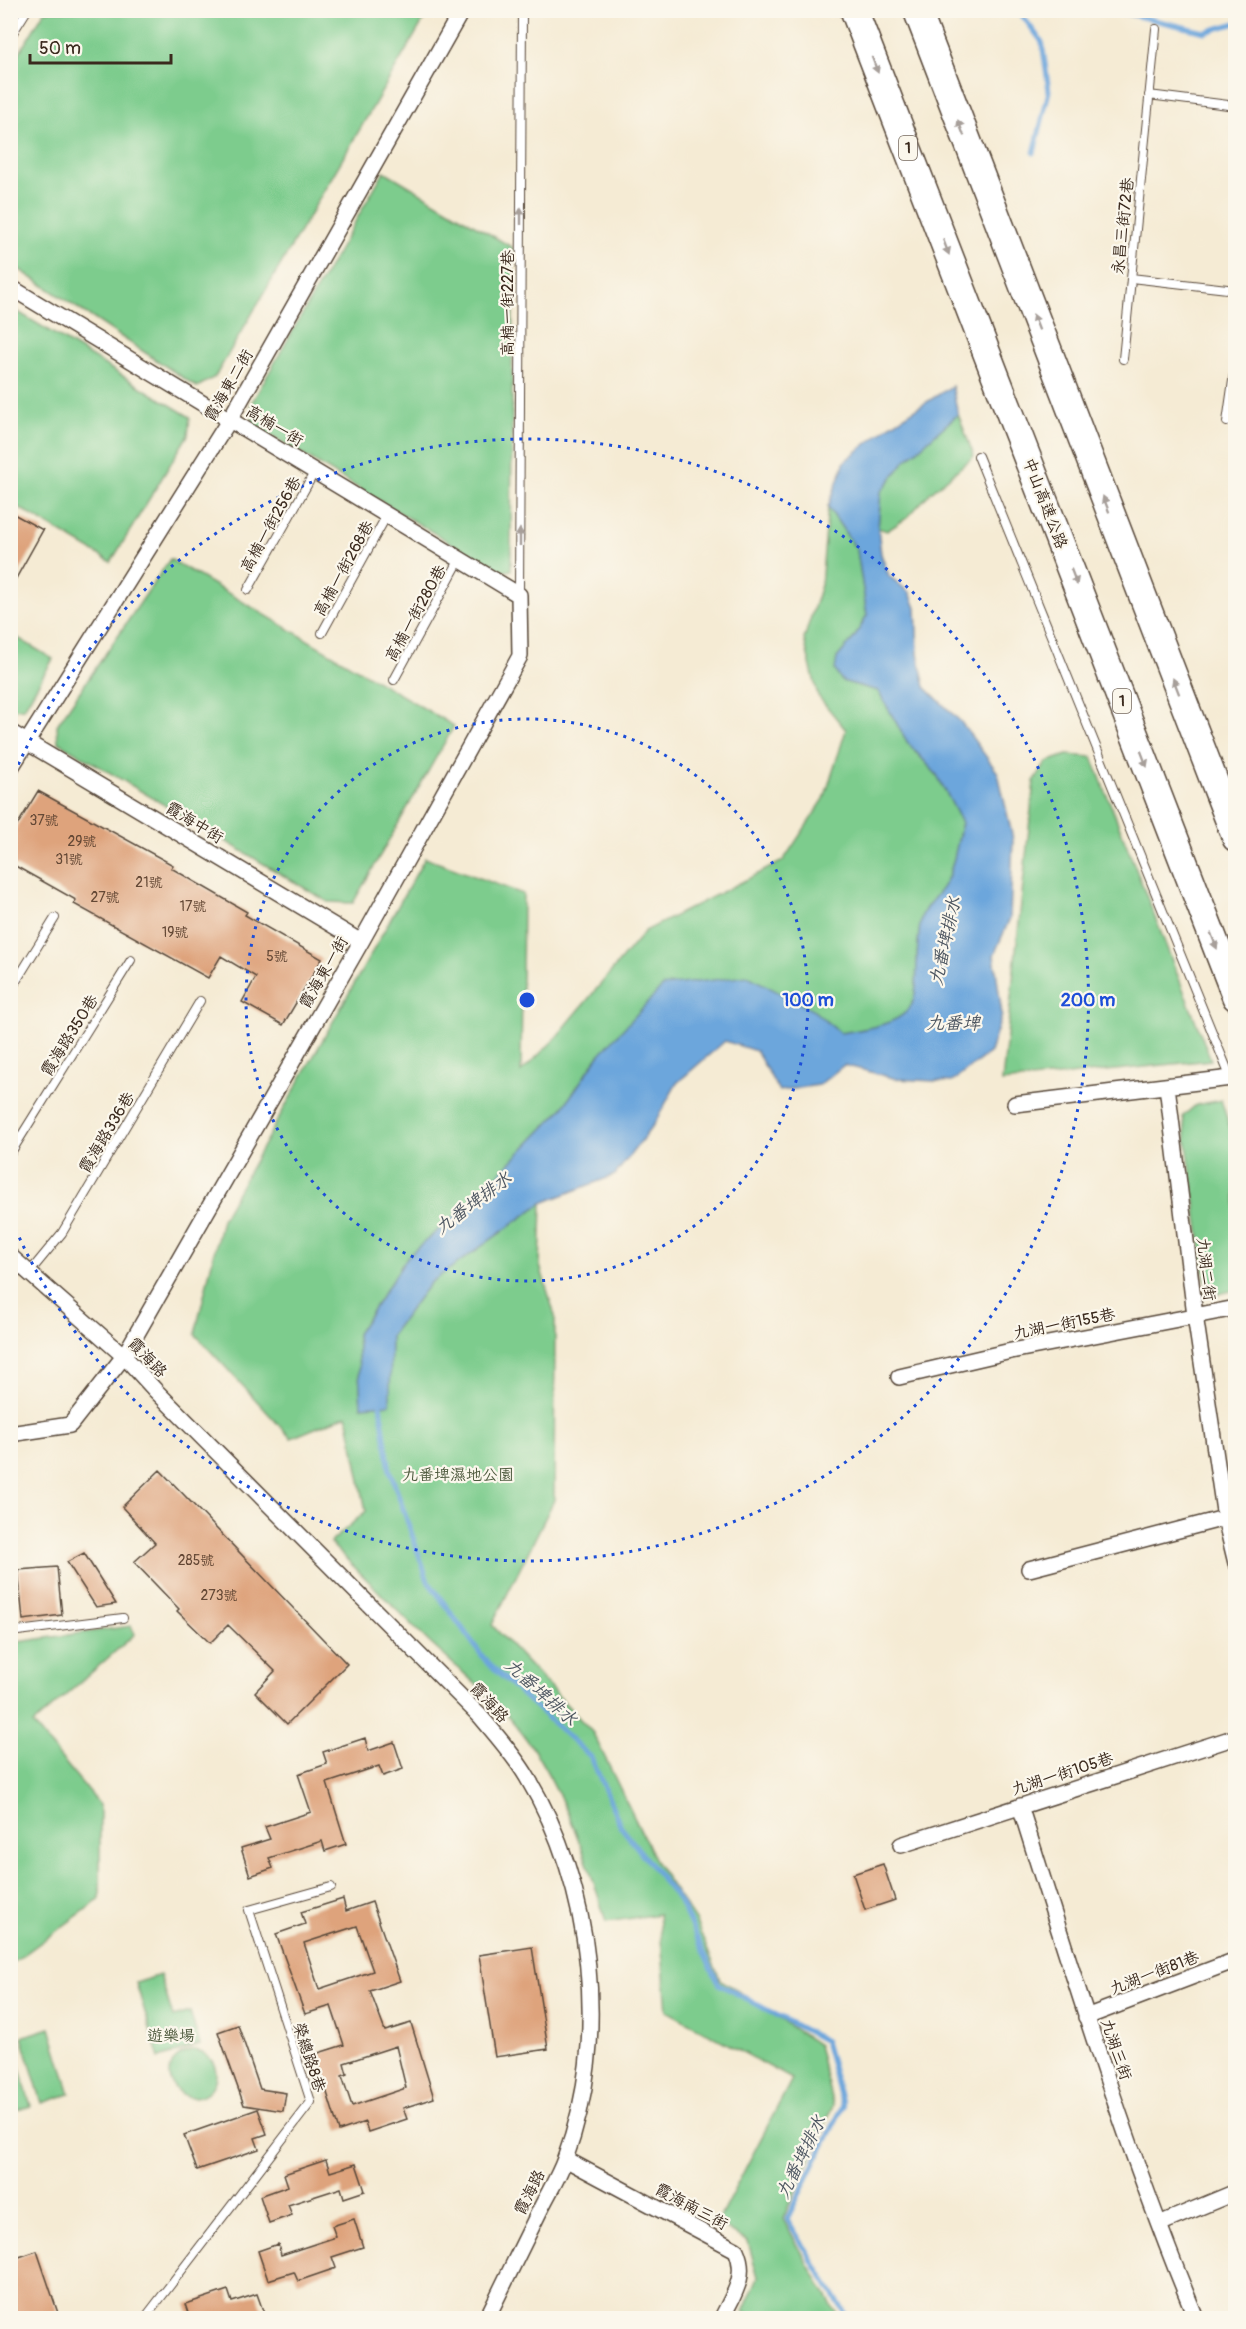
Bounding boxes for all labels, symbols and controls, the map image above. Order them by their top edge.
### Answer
scale bar [30,27,171,65]
text: 50 m [39,37,81,60]
one-way arrow [871,56,880,74]
one-way arrow [956,118,966,136]
road number: 1 [899,136,917,160]
street label: 永昌三街72巷 [1108,177,1138,276]
one-way arrow [516,206,526,225]
one-way arrow [941,238,951,256]
street label: 高楠一街227巷 [498,250,518,356]
one-way arrow [1031,313,1040,331]
street label: 霞海東二街 [200,346,258,425]
street label: 高楠一街 [242,401,307,451]
street label: 中山高速公路 [1019,455,1072,552]
street label: 高楠一街256巷 [236,473,306,576]
one-way arrow [1101,494,1111,512]
street label: 高楠一街268巷 [309,517,378,620]
one-way arrow [515,527,525,546]
street label: 高楠一街280巷 [381,561,451,666]
one-way arrow [1070,568,1079,586]
one-way arrow [1171,676,1181,694]
road number: 1 [1113,689,1131,713]
one-way arrow [1140,750,1149,768]
street label: 霞海中街 [162,798,227,848]
house number: 37號 [29,812,59,829]
house number: 29號 [67,833,97,850]
house number: 31號 [55,851,83,868]
house number: 21號 [135,874,163,891]
house number: 27號 [90,889,120,906]
water label: 九番埤排水 [925,894,966,988]
house number: 17號 [180,898,206,915]
house number: 19號 [162,924,188,941]
one-way arrow [1210,932,1219,950]
street label: 霞海東一街 [295,933,353,1012]
house number: 5號 [266,948,288,965]
text: 100 m [782,989,834,1012]
text: 200 m [1061,989,1115,1012]
centre of rings [517,990,537,1010]
street label: 霞海路350巷 [37,991,103,1080]
water label: 九番埤 [926,1012,982,1035]
street label: 霞海路336巷 [75,1088,139,1177]
water label: 九番埤排水 [430,1167,517,1240]
street label: 九湖二街 [1192,1236,1220,1302]
street label: 九湖一街155巷 [1011,1304,1117,1344]
street label: 霞海路 [123,1333,171,1382]
park label: 九番埤濕地公園 [402,1465,514,1485]
house number: 285號 [178,1552,214,1569]
house number: 273號 [200,1587,238,1604]
water label: 九番埤排水 [500,1654,583,1732]
street label: 霞海路 [466,1678,513,1727]
street label: 九湖一街105巷 [1009,1748,1116,1800]
street label: 九湖一街81巷 [1107,1947,1202,1999]
street label: 九湖三街 [1096,2016,1136,2083]
street label: 榮總路8巷 [288,2020,330,2095]
park label: 遊樂場 [147,2026,195,2046]
water label: 九番埤排水 [771,2111,832,2203]
street label: 霞海路 [510,2166,549,2218]
street label: 霞海南三街 [652,2179,732,2234]

